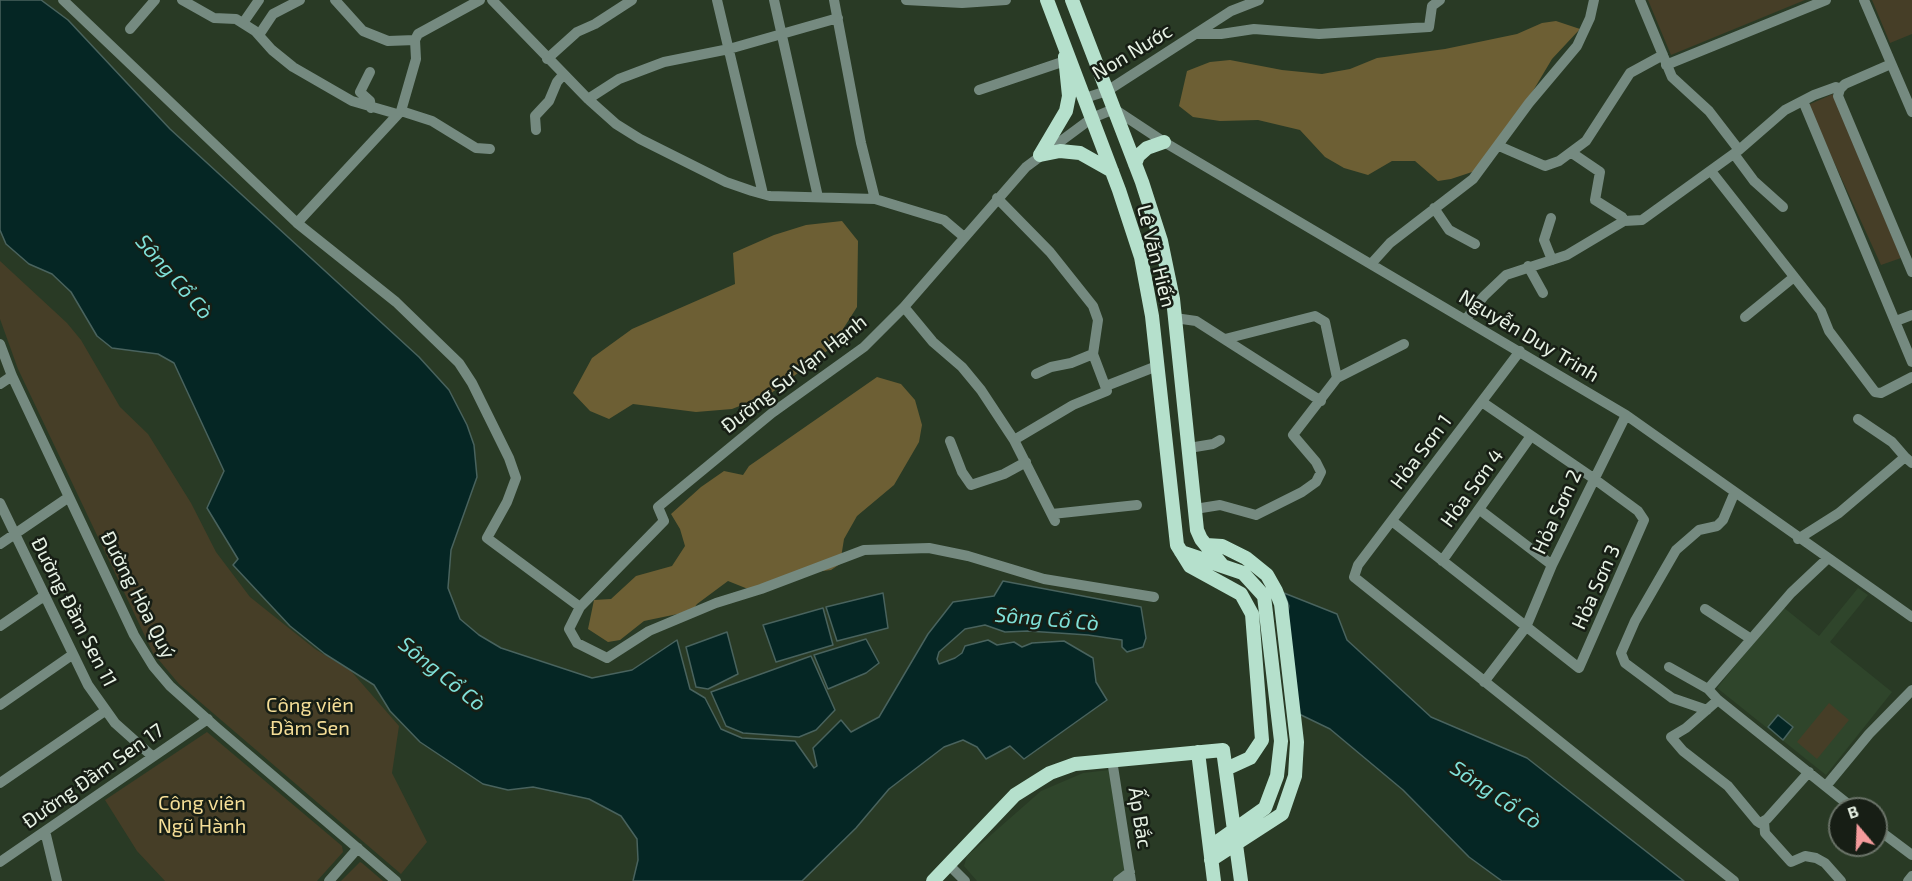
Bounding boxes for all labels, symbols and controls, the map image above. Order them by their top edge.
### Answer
street label: Non Nước [1088,19,1176,85]
street label: Lê Văn Hiến [1132,202,1180,310]
water label: Sông Cổ Cò [130,229,218,325]
street label: Nguyễn Duy Trinh [1454,285,1604,387]
street label: Đường Sư Vạn Hạnh [716,310,872,438]
street label: Hỏa Sơn 1 [1385,410,1457,494]
street label: Hỏa Sơn 4 [1435,444,1509,532]
street label: Hỏa Sơn 2 [1527,466,1587,558]
street label: Đường Hòa Quý [96,527,180,663]
street label: Đường Đầm Sen 11 [26,533,122,691]
street label: Hỏa Sơn 3 [1567,541,1625,633]
water label: Sông Cổ Cò [994,602,1100,636]
water label: Sông Cổ Cò [393,631,491,717]
park label: Công viên Đầm Sen [266,693,354,740]
street label: Đường Đầm Sen 17 [18,718,168,834]
water label: Sông Cổ Cò [1446,755,1546,835]
street label: Ấp Bắc [1123,786,1157,850]
park label: Công viên Ngũ Hành [158,791,246,838]
north arrow [1828,797,1888,857]
text: B [1845,801,1861,822]

